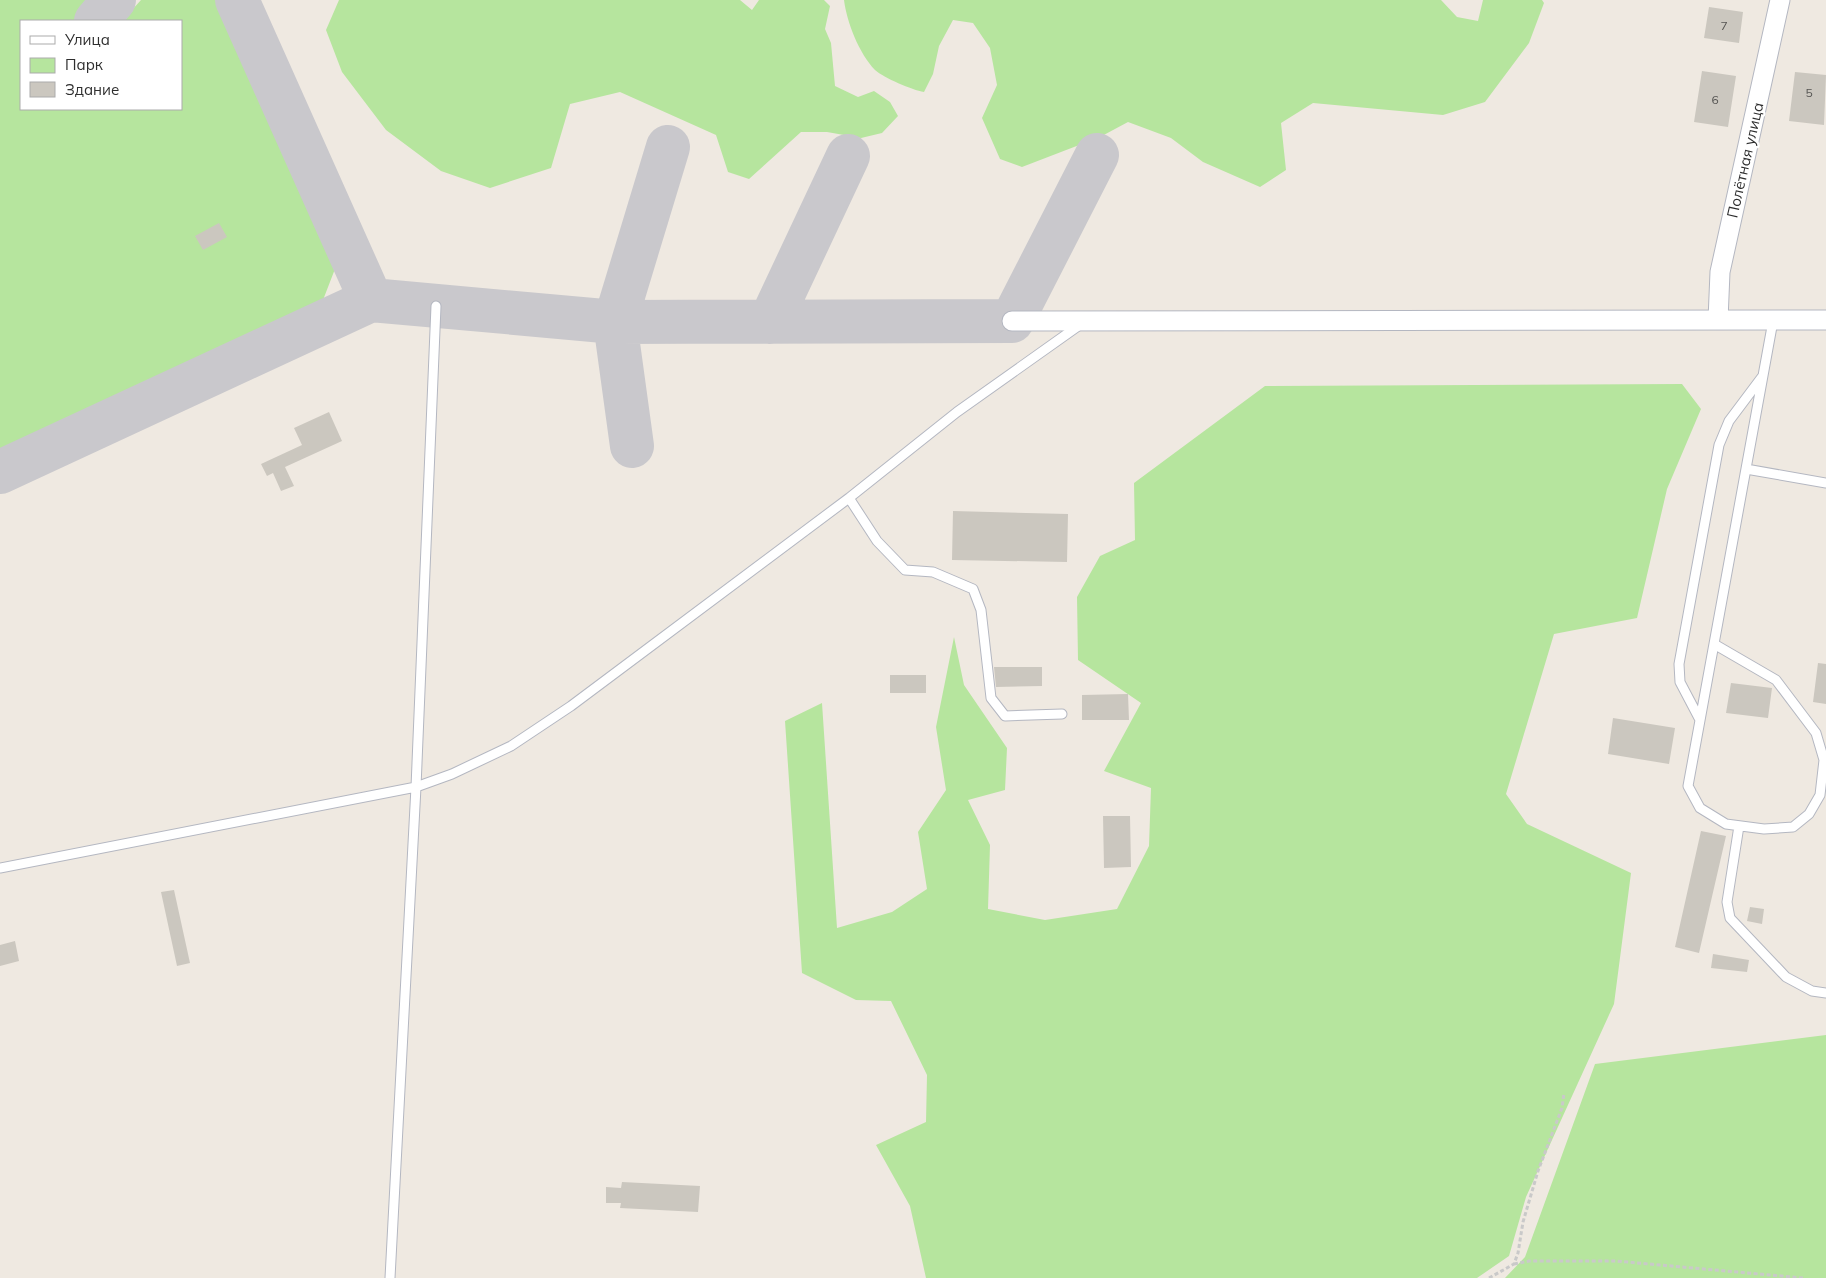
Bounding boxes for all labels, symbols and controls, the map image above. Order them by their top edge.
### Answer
house number: 7 [1720,18,1728,33]
legend [20,20,182,110]
text: Улица [64,30,110,49]
text: Парк [65,55,104,74]
text: Здание [65,80,119,99]
house number: 5 [1805,85,1813,100]
house number: 6 [1711,92,1719,107]
street label: Полётная улица [1722,100,1768,220]

